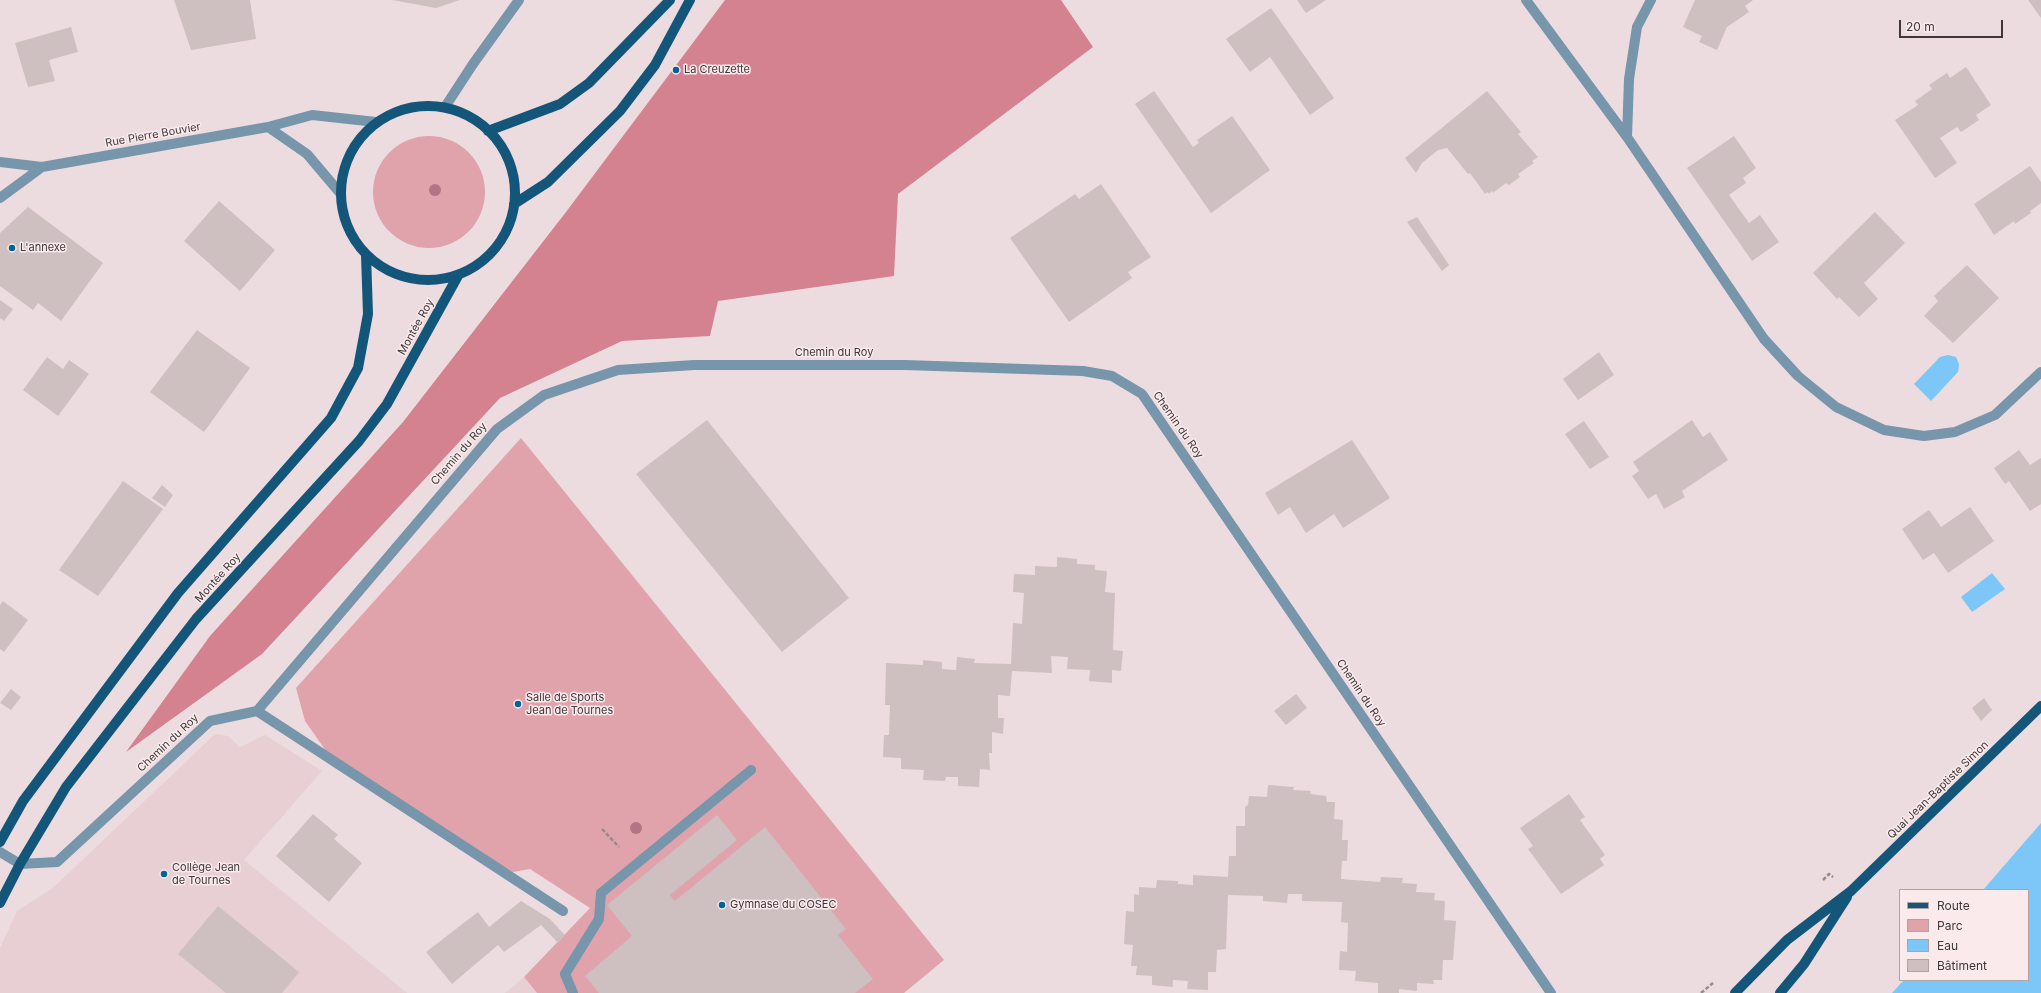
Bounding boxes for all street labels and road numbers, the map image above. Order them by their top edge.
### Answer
street label: Rue Pierre Bouvier [104,120,202,150]
street label: Montée Roy [395,297,437,357]
street label: Chemin du Roy [795,346,873,360]
street label: Chemin du Roy [1150,389,1206,461]
street label: Chemin du Roy [428,420,490,488]
street label: Montée Roy [192,551,244,605]
street label: Chemin du Roy [1334,657,1388,729]
street label: Chemin du Roy [135,711,201,775]
street label: Quai Jean-Baptiste Simon [1885,738,1991,842]

